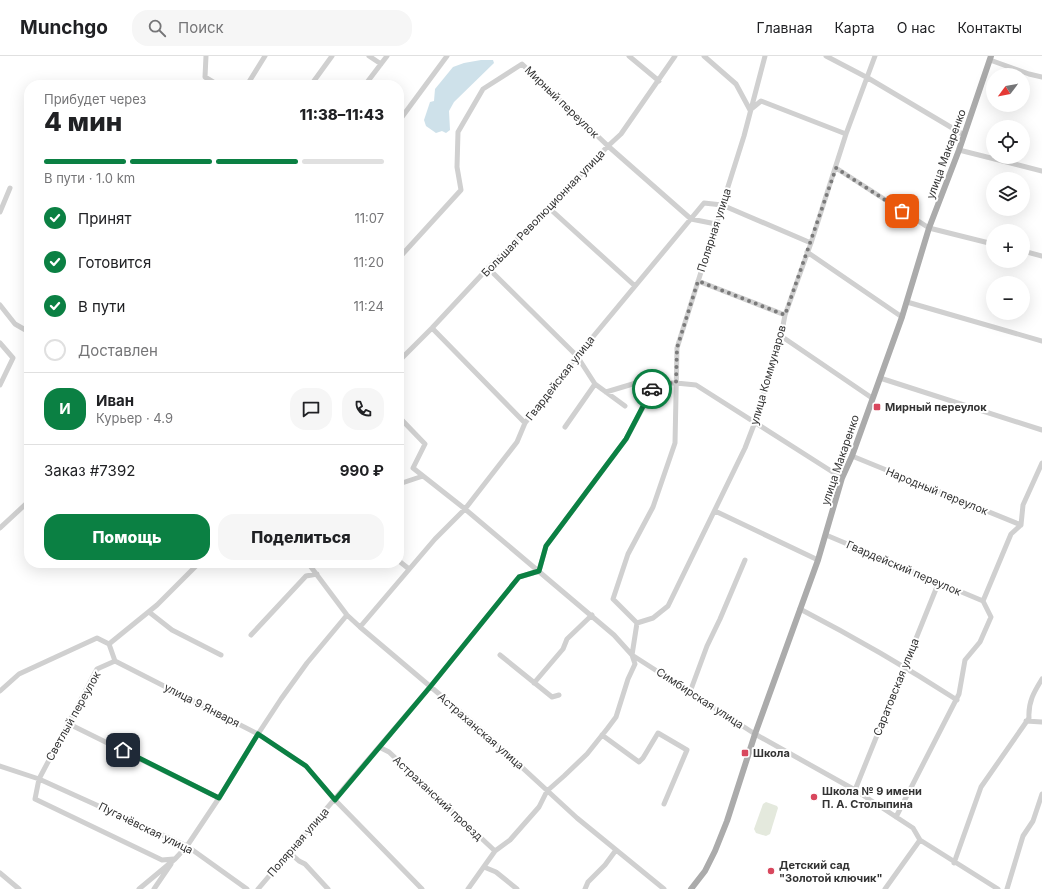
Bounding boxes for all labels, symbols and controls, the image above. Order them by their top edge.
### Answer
search box [132,10,412,46]
text: Munchgo [20,16,108,39]
icon: search [146,17,168,39]
text: Поиск [178,18,224,37]
text: Главная [757,19,812,36]
text: Карта [834,19,875,36]
text: О нас [897,19,935,36]
text: Контакты [957,19,1022,36]
street label: Мирный переулок [522,63,602,141]
north arrow [986,68,1030,112]
map controls [986,68,1030,320]
text: Прибудет через [44,91,146,107]
text: 11:38–11:43 [299,105,384,124]
text: 4 мин [44,106,122,137]
street label: улица Макаренко [923,107,969,201]
button: locate [986,120,1030,164]
street label: Большая Революционная улица [478,146,608,280]
text: В пути · 1.0 km [44,170,135,186]
button: layers [986,172,1030,216]
street label: Полярная улица [694,186,734,274]
pin [885,194,919,228]
icon: bag [891,200,913,222]
icon: check [44,207,66,229]
text: Принят [78,209,131,228]
text: 11:07 [354,210,384,226]
button: + [986,224,1030,268]
icon: check [44,251,66,273]
text: Готовится [78,253,151,272]
text: 11:20 [354,254,384,270]
button: − [986,276,1030,320]
icon: check [44,295,66,317]
text: В пути [78,297,125,316]
text: 11:24 [354,298,384,314]
street label: улица Коммунаров [747,323,789,427]
street label: Гвардейская улица [523,333,597,423]
text: Доставлен [78,341,158,360]
courier [632,369,672,409]
icon: car [641,378,663,400]
button: chat [290,388,332,430]
button: phone [342,388,384,430]
text: Иван [96,391,134,410]
text: И [59,399,71,418]
place label: Мирный переулок [885,400,987,414]
marker: Мирный переулок [872,402,882,412]
text: Курьер · 4.9 [96,410,173,426]
street label: улица Макаренко [818,413,862,507]
text: Заказ #7392 [44,461,135,480]
text: 990 ₽ [340,461,384,480]
street label: Народный переулок [884,464,990,518]
button: Помощь [44,514,210,560]
button: Поделиться [218,514,384,560]
street label: Гвардейский переулок [844,537,964,599]
street label: Саратовская улица [870,636,922,738]
street label: Симбирская улица [654,664,746,732]
street label: Светлый переулок [43,669,103,763]
street label: улица 9 Января [162,680,242,730]
street label: Астраханская улица [435,690,527,772]
pin [106,733,140,767]
icon: home [112,739,134,761]
place label: Школа [753,746,790,760]
marker: Школа [740,748,750,758]
street label: Астраханский проезд [390,753,486,843]
place label: Школа № 9 имени П. А. Столыпина [822,784,922,811]
marker: Школа № 9 имени П. А. Столыпина [809,792,819,802]
street label: Пугачёвская улица [97,799,195,857]
street label: Полярная улица [264,805,332,879]
place label: Детский сад "Золотой ключик" [779,858,883,885]
marker: Детский сад "Золотой ключик" [766,866,776,876]

